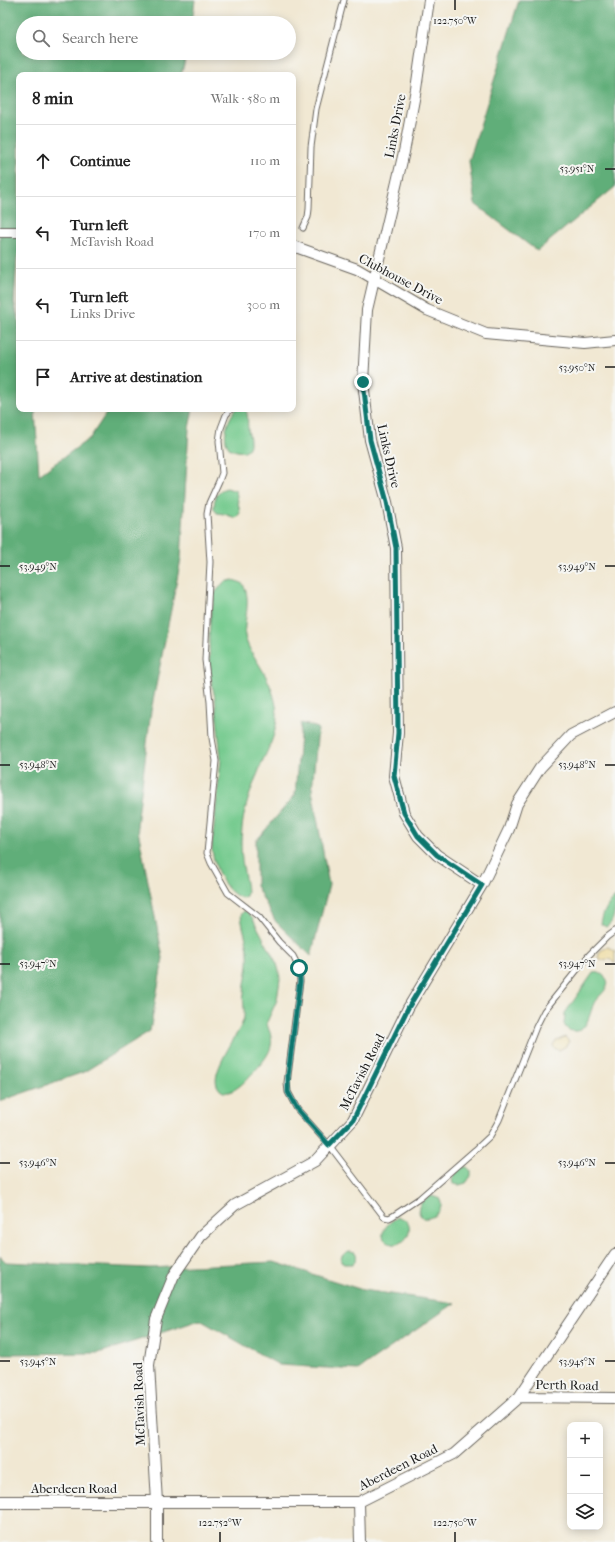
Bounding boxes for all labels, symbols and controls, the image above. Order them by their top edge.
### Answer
text: 122.750°W [433,15,478,27]
search box [16,16,296,60]
icon: search [30,27,52,49]
text: Search here [62,29,138,47]
text: 8 min [32,88,73,108]
text: Walk · 580 m [211,91,280,106]
street label: Links Drive [381,92,409,159]
icon: ahead [32,150,54,172]
text: Continue [70,152,130,170]
text: 110 m [250,153,280,168]
text: 53.951°N [560,163,595,175]
text: Turn left [70,216,128,234]
icon: left [32,222,54,244]
text: 170 m [248,225,280,240]
text: McTavish Road [70,234,154,249]
street label: Clubhouse Drive [356,251,446,308]
text: Turn left [70,288,128,306]
icon: left [32,294,54,316]
text: 300 m [247,297,280,312]
text: Links Drive [70,306,135,321]
text: 53.950°N [559,362,596,374]
icon: arrive [32,366,54,388]
text: Arrive at destination [70,368,202,386]
route end [354,373,372,391]
street label: Links Drive [374,423,404,490]
text: 53.949°N [19,561,57,573]
text: 53.949°N [558,561,596,573]
text: 53.948°N [19,759,57,771]
text: 53.948°N [558,759,596,771]
text: 53.947°N [19,958,57,970]
text: 53.947°N [558,958,596,970]
route start [290,959,308,977]
street label: McTavish Road [336,1030,388,1113]
text: 53.946°N [19,1157,57,1169]
text: 53.946°N [558,1157,596,1169]
text: 53.945°N [20,1356,57,1368]
text: 53.945°N [559,1356,596,1368]
street label: McTavish Road [130,1361,148,1446]
street label: Perth Road [535,1377,600,1393]
map controls [567,1422,603,1530]
button: + [567,1422,603,1458]
street label: Aberdeen Road [355,1440,441,1494]
button: − [567,1458,603,1494]
street label: Aberdeen Road [30,1481,118,1496]
button: layers [567,1494,603,1530]
text: 122.752°W [199,1517,243,1529]
text: 122.750°W [433,1517,478,1529]

